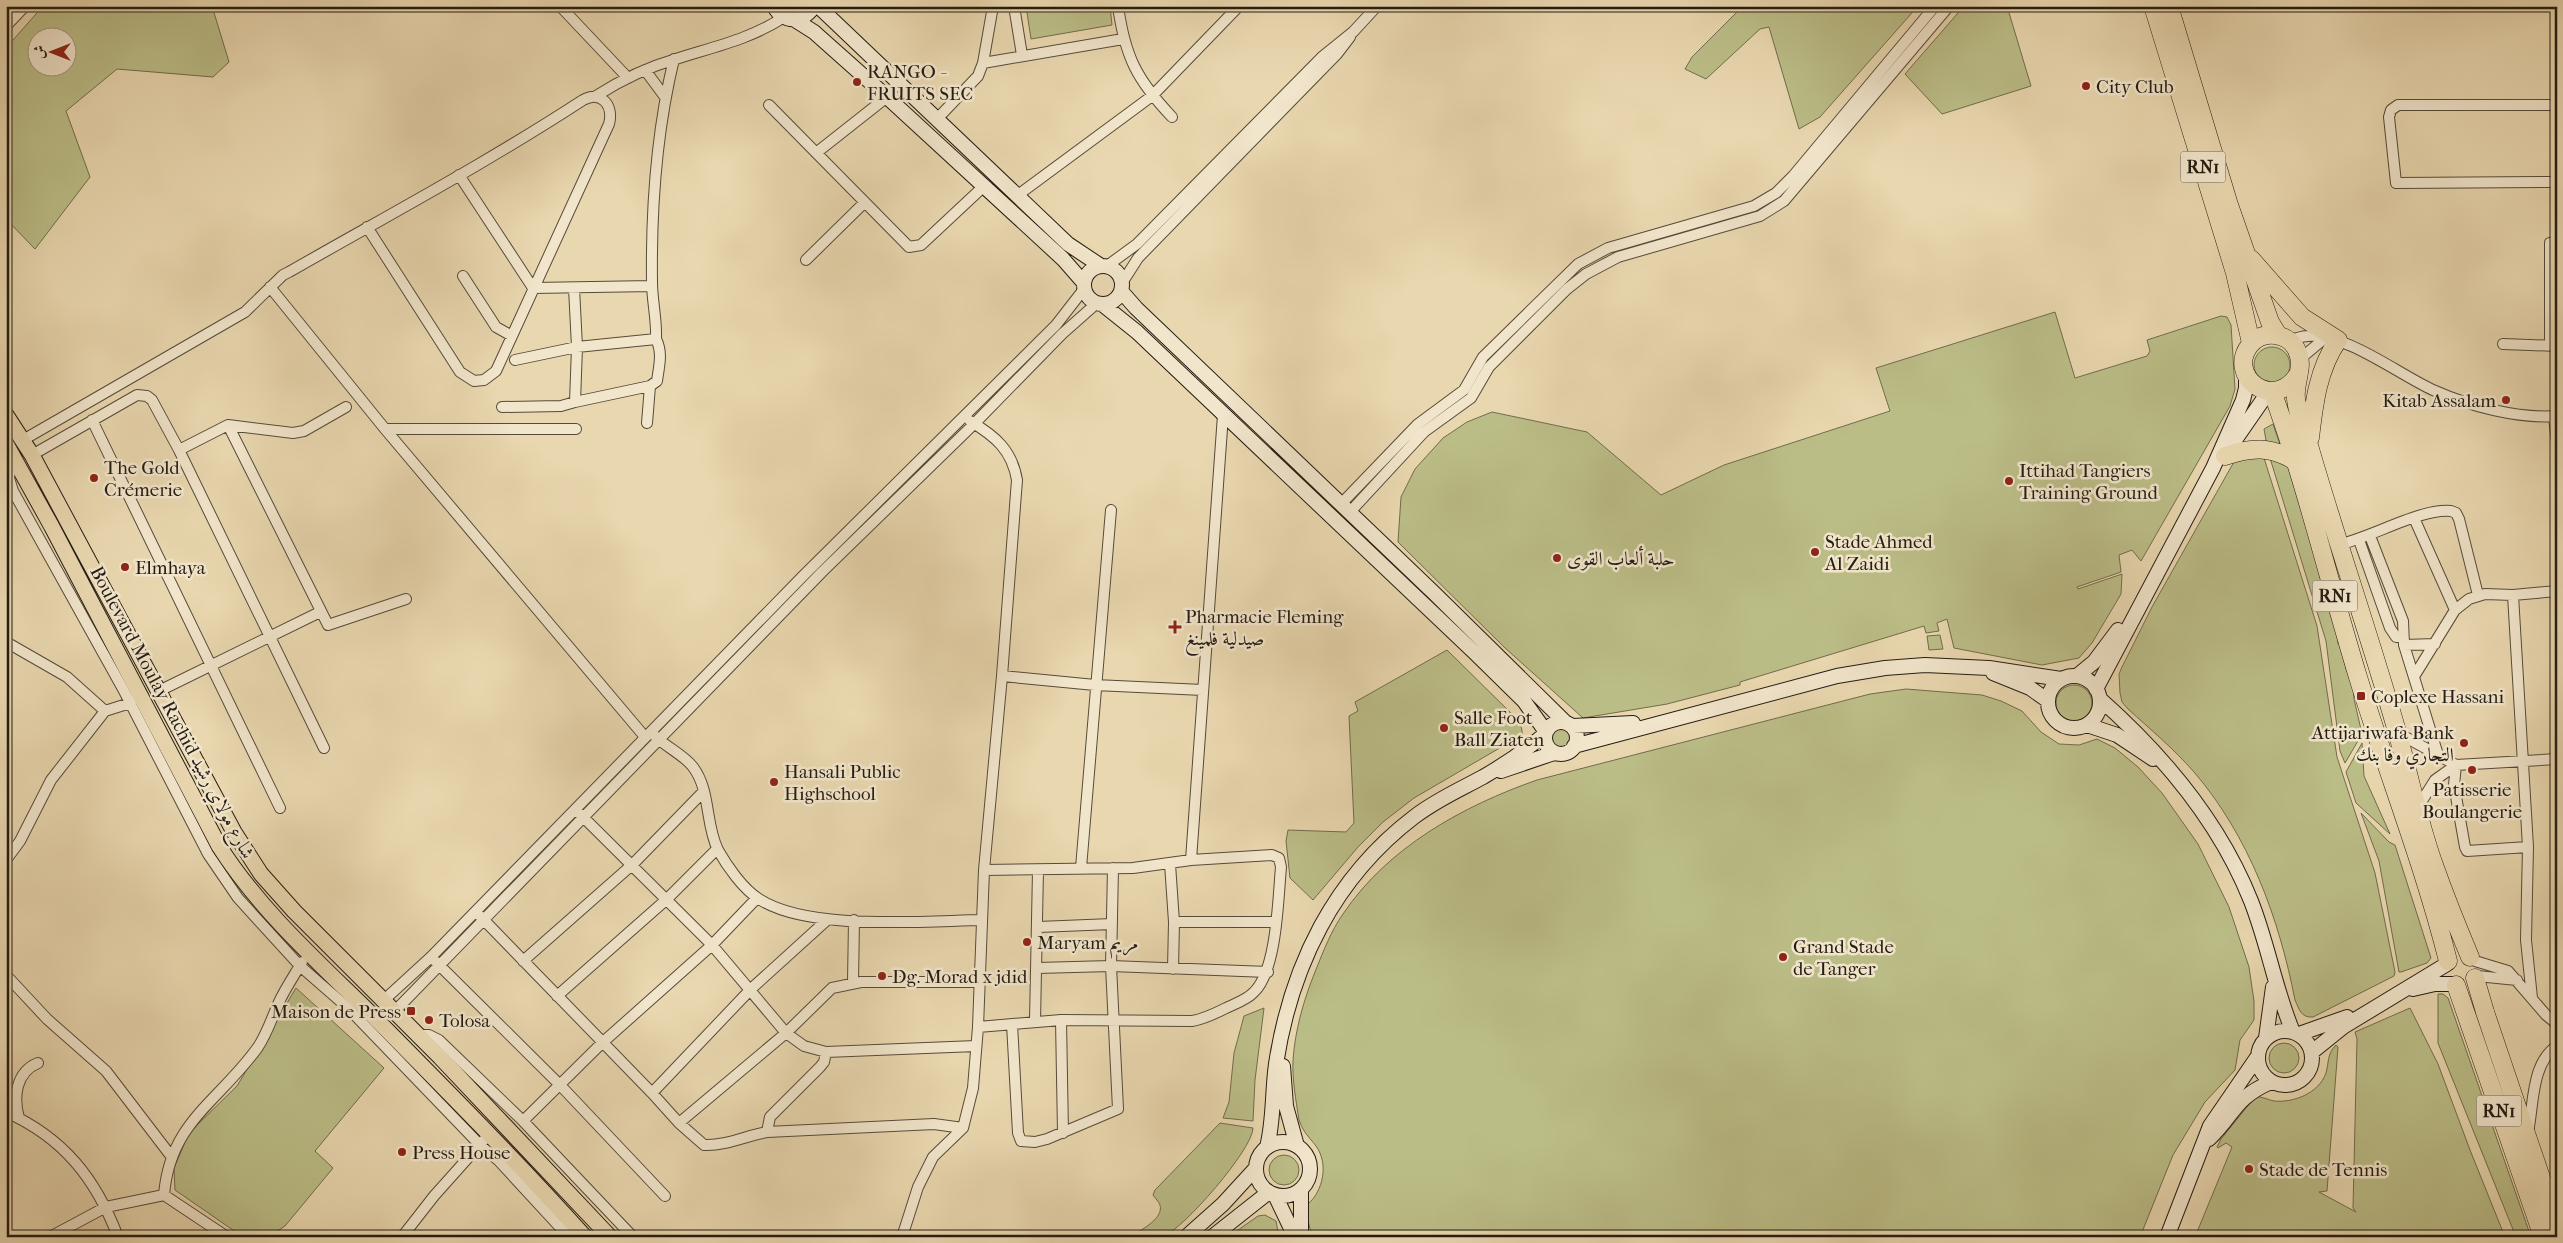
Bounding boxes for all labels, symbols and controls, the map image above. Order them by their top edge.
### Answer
north arrow [28,28,78,78]
text: ش [31,45,48,59]
place label: RANGO - FRUITS SEC [867,61,973,105]
marker: RANGO - FRUITS SEC [851,76,863,88]
place label: City Club [2096,76,2174,98]
marker: City Club [2080,80,2092,92]
road number: RN1 [2180,152,2226,182]
place label: Kitab Assalam [2382,390,2496,412]
marker: Kitab Assalam [2500,394,2512,406]
place label: The Gold Crémerie [104,457,182,501]
place label: Ittihad Tangiers Training Ground [2019,460,2158,504]
marker: The Gold Crémerie [88,472,100,484]
marker: Ittihad Tangiers Training Ground [2003,475,2015,487]
place label: Stade Ahmed Al Zaidi [1824,531,1933,575]
place label: حلبة ألعاب القوى [1567,546,1675,571]
marker: Stade Ahmed Al Zaidi [1809,546,1821,558]
marker: حلبة ألعاب القوى [1551,552,1563,564]
place label: Elmhaya [135,557,206,579]
marker: Elmhaya [119,561,131,573]
street label: Boulevard Moulay Rachid شارع مولاي رشيد [82,562,259,864]
road number: RN1 [2312,580,2358,612]
place label: Pharmacie Fleming صيدلية فلمينغ [1185,606,1344,656]
marker: Pharmacie Fleming صيدلية فلمينغ [1169,621,1181,633]
place label: Coplexe Hassani [2371,686,2505,708]
marker: Coplexe Hassani [2355,690,2367,702]
place label: Salle Foot Ball Ziaten [1454,707,1544,751]
marker: Salle Foot Ball Ziaten [1438,722,1450,734]
place label: Attijariwafa Bank التجاري وفا بنك [2311,722,2454,770]
marker: Attijariwafa Bank التجاري وفا بنك [2458,737,2470,749]
place label: Hansali Public Highschool [784,761,901,805]
marker: Patisserie Boulangerie [2466,764,2478,776]
marker: Hansali Public Highschool [768,776,780,788]
place label: Patisserie Boulangerie [2422,779,2522,823]
place label: Maryam مريم [1037,932,1138,959]
marker: Maryam مريم [1021,936,1033,948]
place label: Grand Stade de Tanger [1793,936,1894,980]
marker: Grand Stade de Tanger [1777,951,1789,963]
place label: Dg. Morad x jdid [892,966,1028,988]
marker: Dg. Morad x jdid [876,970,888,982]
place label: Maison de Press [271,1001,401,1023]
marker: Maison de Press [405,1005,417,1017]
place label: Tolosa [439,1010,490,1032]
marker: Tolosa [423,1014,435,1026]
road number: RN1 [2476,1096,2522,1126]
place label: Press House [412,1142,510,1164]
marker: Press House [396,1146,408,1158]
place label: Stade de Tennis [2259,1159,2387,1181]
marker: Stade de Tennis [2243,1163,2255,1175]

